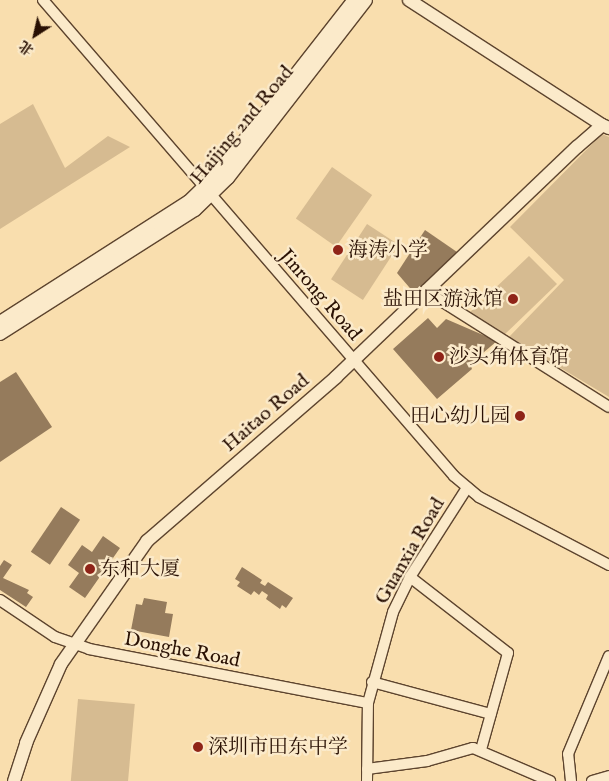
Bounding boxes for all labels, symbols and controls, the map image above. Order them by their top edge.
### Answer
north arrow [10,10,60,60]
text: 北 [16,36,37,59]
street label: Haijing 2nd Road [185,61,299,189]
place label: 海涛小学 [348,238,428,262]
street label: Jinrong Road [274,244,366,346]
marker: 海涛小学 [332,244,344,256]
place label: 盐田区游泳馆 [383,287,503,311]
marker: 盐田区游泳馆 [507,293,519,305]
place label: 沙头角体育馆 [449,345,569,369]
marker: 沙头角体育馆 [433,351,445,363]
street label: Haitao Road [218,369,314,457]
place label: 田心幼儿园 [410,404,510,428]
marker: 田心幼儿园 [514,410,526,422]
street label: Guanxia Road [370,494,450,608]
place label: 东和大厦 [100,557,180,581]
marker: 东和大厦 [84,563,96,575]
street label: Donghe Road [122,627,242,673]
place label: 深圳市田东中学 [208,735,348,759]
marker: 深圳市田东中学 [192,741,204,753]

